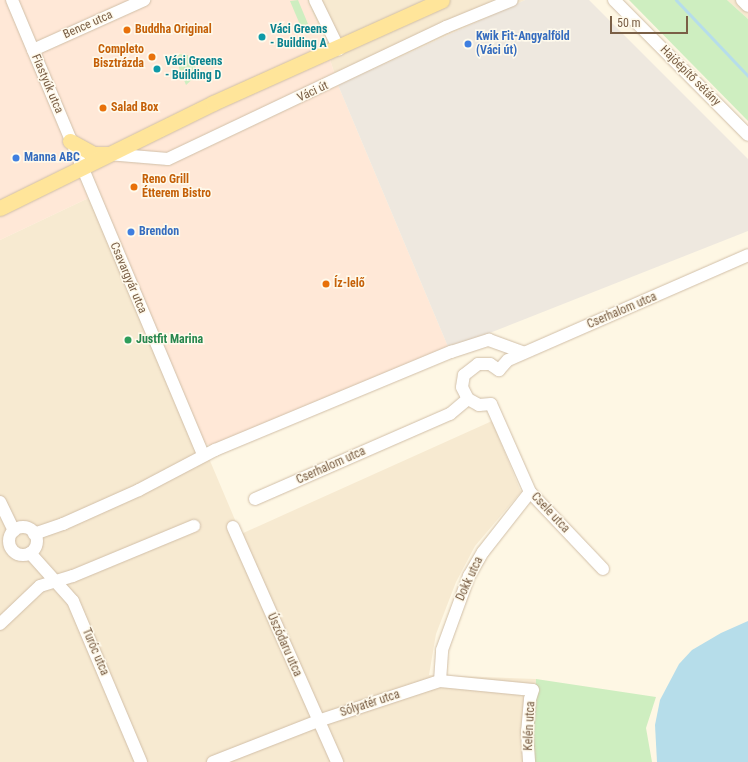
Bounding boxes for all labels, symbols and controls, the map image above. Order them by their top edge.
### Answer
street label: Bence utca [61,8,115,42]
scale bar [612,8,690,34]
text: 50 m [617,16,641,30]
place label: Buddha Original [135,23,212,37]
place label: Váci Greens - Building A [270,23,327,51]
marker: Buddha Original [122,25,132,35]
place label: Kwik Fit-Angyalföld (Váci út) [476,30,570,58]
marker: Váci Greens - Building A [257,32,267,42]
marker: Kwik Fit-Angyalföld (Váci út) [463,39,473,49]
place label: Completo Bisztrázda [93,43,144,71]
street label: Hajóépítő sétány [657,43,723,109]
street label: Fiastyúk utca [28,52,66,116]
marker: Completo Bisztrázda [147,52,157,62]
place label: Váci Greens - Building D [165,55,222,83]
marker: Váci Greens - Building D [152,64,162,74]
street label: Váci út [295,79,331,105]
place label: Salad Box [111,101,159,115]
marker: Salad Box [98,103,108,113]
place label: Manna ABC [24,151,80,165]
marker: Manna ABC [11,153,21,163]
place label: Reno Grill Étterem Bistro [142,173,211,201]
marker: Reno Grill Étterem Bistro [129,182,139,192]
place label: Brendon [139,225,179,239]
marker: Brendon [126,227,136,237]
street label: Csavargyár utca [107,240,149,316]
place label: Íz-lelő [334,277,365,291]
marker: Íz-lelő [321,279,331,289]
street label: Cserhalom utca [585,290,659,332]
place label: Justfit Marina [136,333,203,347]
marker: Justfit Marina [123,335,133,345]
street label: Cserhalom utca [294,444,368,488]
street label: Csele utca [528,490,572,536]
street label: Dokk utca [454,555,486,603]
street label: Úszódaru utca [264,611,304,679]
street label: Turóc utca [79,626,111,678]
street label: Sólyatér utca [338,688,402,720]
street label: Kelén utca [522,701,538,751]

